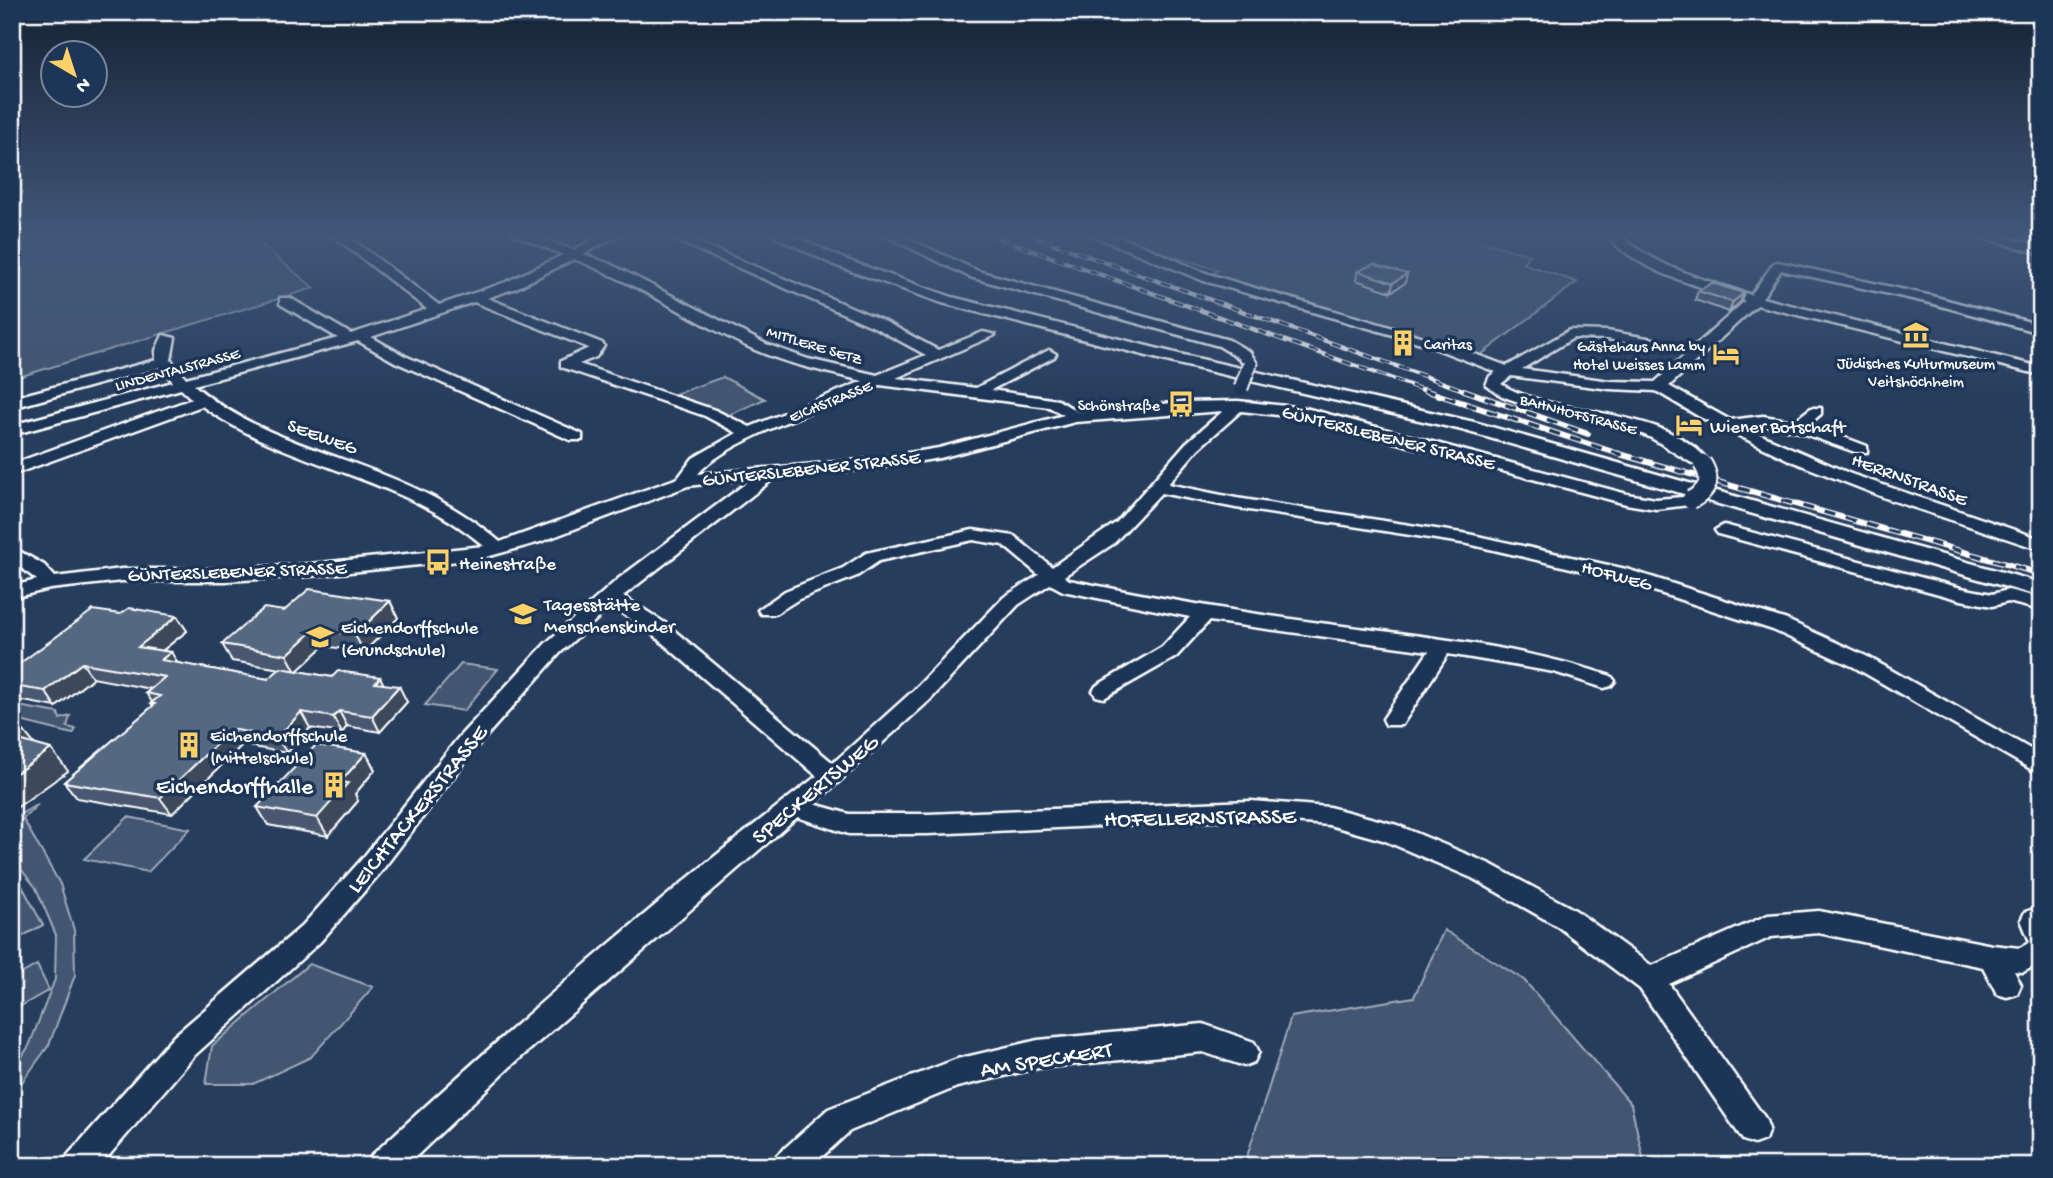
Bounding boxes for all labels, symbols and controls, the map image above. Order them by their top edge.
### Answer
north arrow [38,38,108,108]
text: N [70,72,95,97]
museum icon: Jüdisches Kulturmuseum Veitshöchheim [1901,320,1931,350]
street label: MITTLERE SETZ [764,324,865,371]
building icon: Caritas [1388,328,1418,358]
place label: Caritas [1424,337,1473,356]
place label: Gästehaus Anna by Hotel Weisses Lamm [1573,339,1706,376]
hotel icon: Gästehaus Anna by Hotel Weisses Lamm [1711,339,1741,369]
street label: LINDENTALSTRASSE [113,345,243,397]
place label: Jüdisches Kulturmuseum Veitshöchheim [1837,356,1996,393]
street label: EICHSTRASSE [787,378,877,429]
bus stop icon: Schönstraße [1166,389,1196,419]
street label: BAHNHOFSTRASSE [1517,391,1640,441]
place label: Schönstraße [1078,398,1161,417]
street label: GÜNTERSLEBENER STRASSE [1279,402,1498,477]
hotel icon: Wiener Botschaft [1674,410,1704,440]
street label: SEEWEG [284,415,361,462]
place label: Wiener Botschaft [1710,417,1847,440]
street label: GÜNTERSLEBENER STRASSE [701,447,923,493]
street label: HERRNSTRASSE [1848,450,1971,513]
bus stop icon: Heinestraße [423,547,453,577]
place label: Heinestraße [459,554,556,577]
street label: HOFWEG [1578,557,1655,598]
street label: GÜNTERSLEBENER STRASSE [127,558,348,589]
place label: Tagesstätte Menschenskinder [543,595,677,640]
school or university icon: Tagesstätte Menschenskinder [508,599,538,629]
place label: Eichendorffschule (Grundschule) [341,618,479,663]
school or university icon: Eichendorffschule (Grundschule) [305,622,335,652]
street label: LEICHTACKERSTRASSE [343,719,496,900]
place label: Eichendorffschule (Mittelschule) [210,726,348,771]
street label: SPECKERTSWEG [747,729,886,852]
building icon: Eichendorffschule (Mittelschule) [174,730,204,760]
building icon: Eichendorffhalle [319,770,349,800]
place label: Eichendorffhalle [156,775,314,802]
street label: HOFELLERNSTRASSE [1104,804,1298,835]
street label: AM SPECKERT [979,1038,1115,1085]

